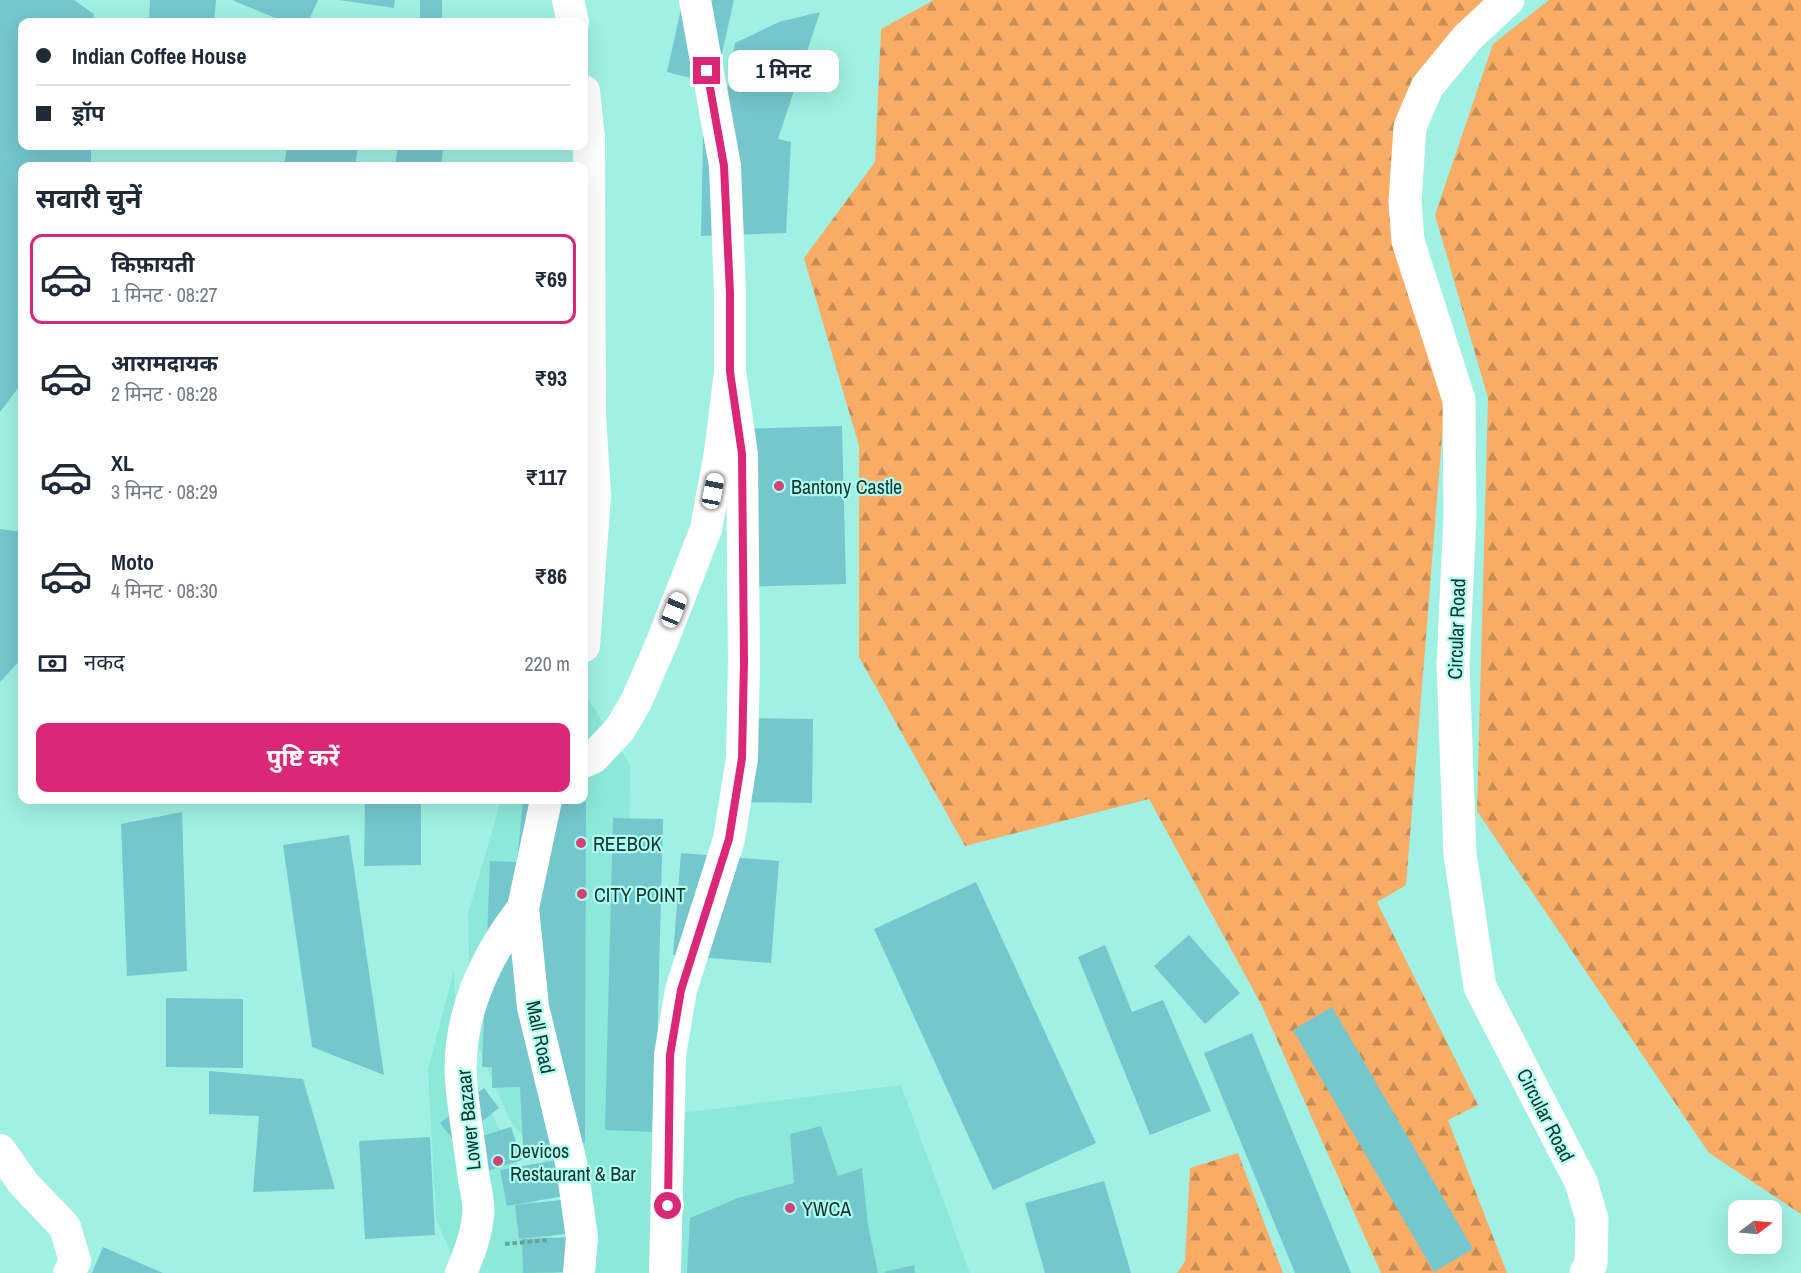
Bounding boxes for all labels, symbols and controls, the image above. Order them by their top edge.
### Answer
text: Indian Coffee House [72,41,246,71]
callout: 1 मिनट [728,50,839,92]
route end [693,57,720,84]
text: 1 मिनट [756,57,811,84]
text: ड्रॉप [72,98,105,128]
text: सवारी चुनें [36,180,142,216]
text: किफ़ायती [111,249,195,279]
icon: car [39,252,93,306]
text: ₹69 [534,264,567,294]
text: 1 मिनट · 08:27 [111,281,218,308]
text: आरामदायक [111,348,218,378]
icon: car [39,351,93,405]
text: ₹93 [534,363,567,393]
text: 2 मिनट · 08:28 [111,380,218,407]
text: XL [111,448,134,478]
icon: car [39,450,93,504]
text: ₹117 [525,462,567,492]
car [701,472,725,510]
place label: Bantony Castle [791,473,902,500]
text: 3 मिनट · 08:29 [111,478,218,505]
marker: Bantony Castle [772,479,786,493]
text: Moto [111,547,154,577]
icon: car [39,549,93,603]
text: ₹86 [534,561,567,591]
text: 4 मिनट · 08:30 [111,577,218,604]
street label: Circular Road [1441,578,1471,680]
car [659,590,689,630]
icon: cash [36,647,69,680]
text: नकद [84,647,125,677]
text: 220 m [524,650,570,677]
button: पुष्टि करें [36,723,570,792]
place label: REEBOK [593,830,661,857]
marker: REEBOK [574,836,588,850]
place label: CITY POINT [594,881,686,908]
marker: CITY POINT [575,887,589,901]
street label: Mall Road [520,998,562,1076]
street label: Circular Road [1511,1064,1581,1166]
street label: Lower Bazaar [449,1068,487,1172]
place label: Devicos Restaurant & Bar [510,1137,636,1187]
marker: Devicos Restaurant & Bar [491,1154,505,1168]
route start [654,1192,681,1219]
place label: YWCA [802,1195,851,1222]
north arrow [1728,1200,1782,1254]
map controls [1728,1200,1782,1254]
marker: YWCA [783,1201,797,1215]

